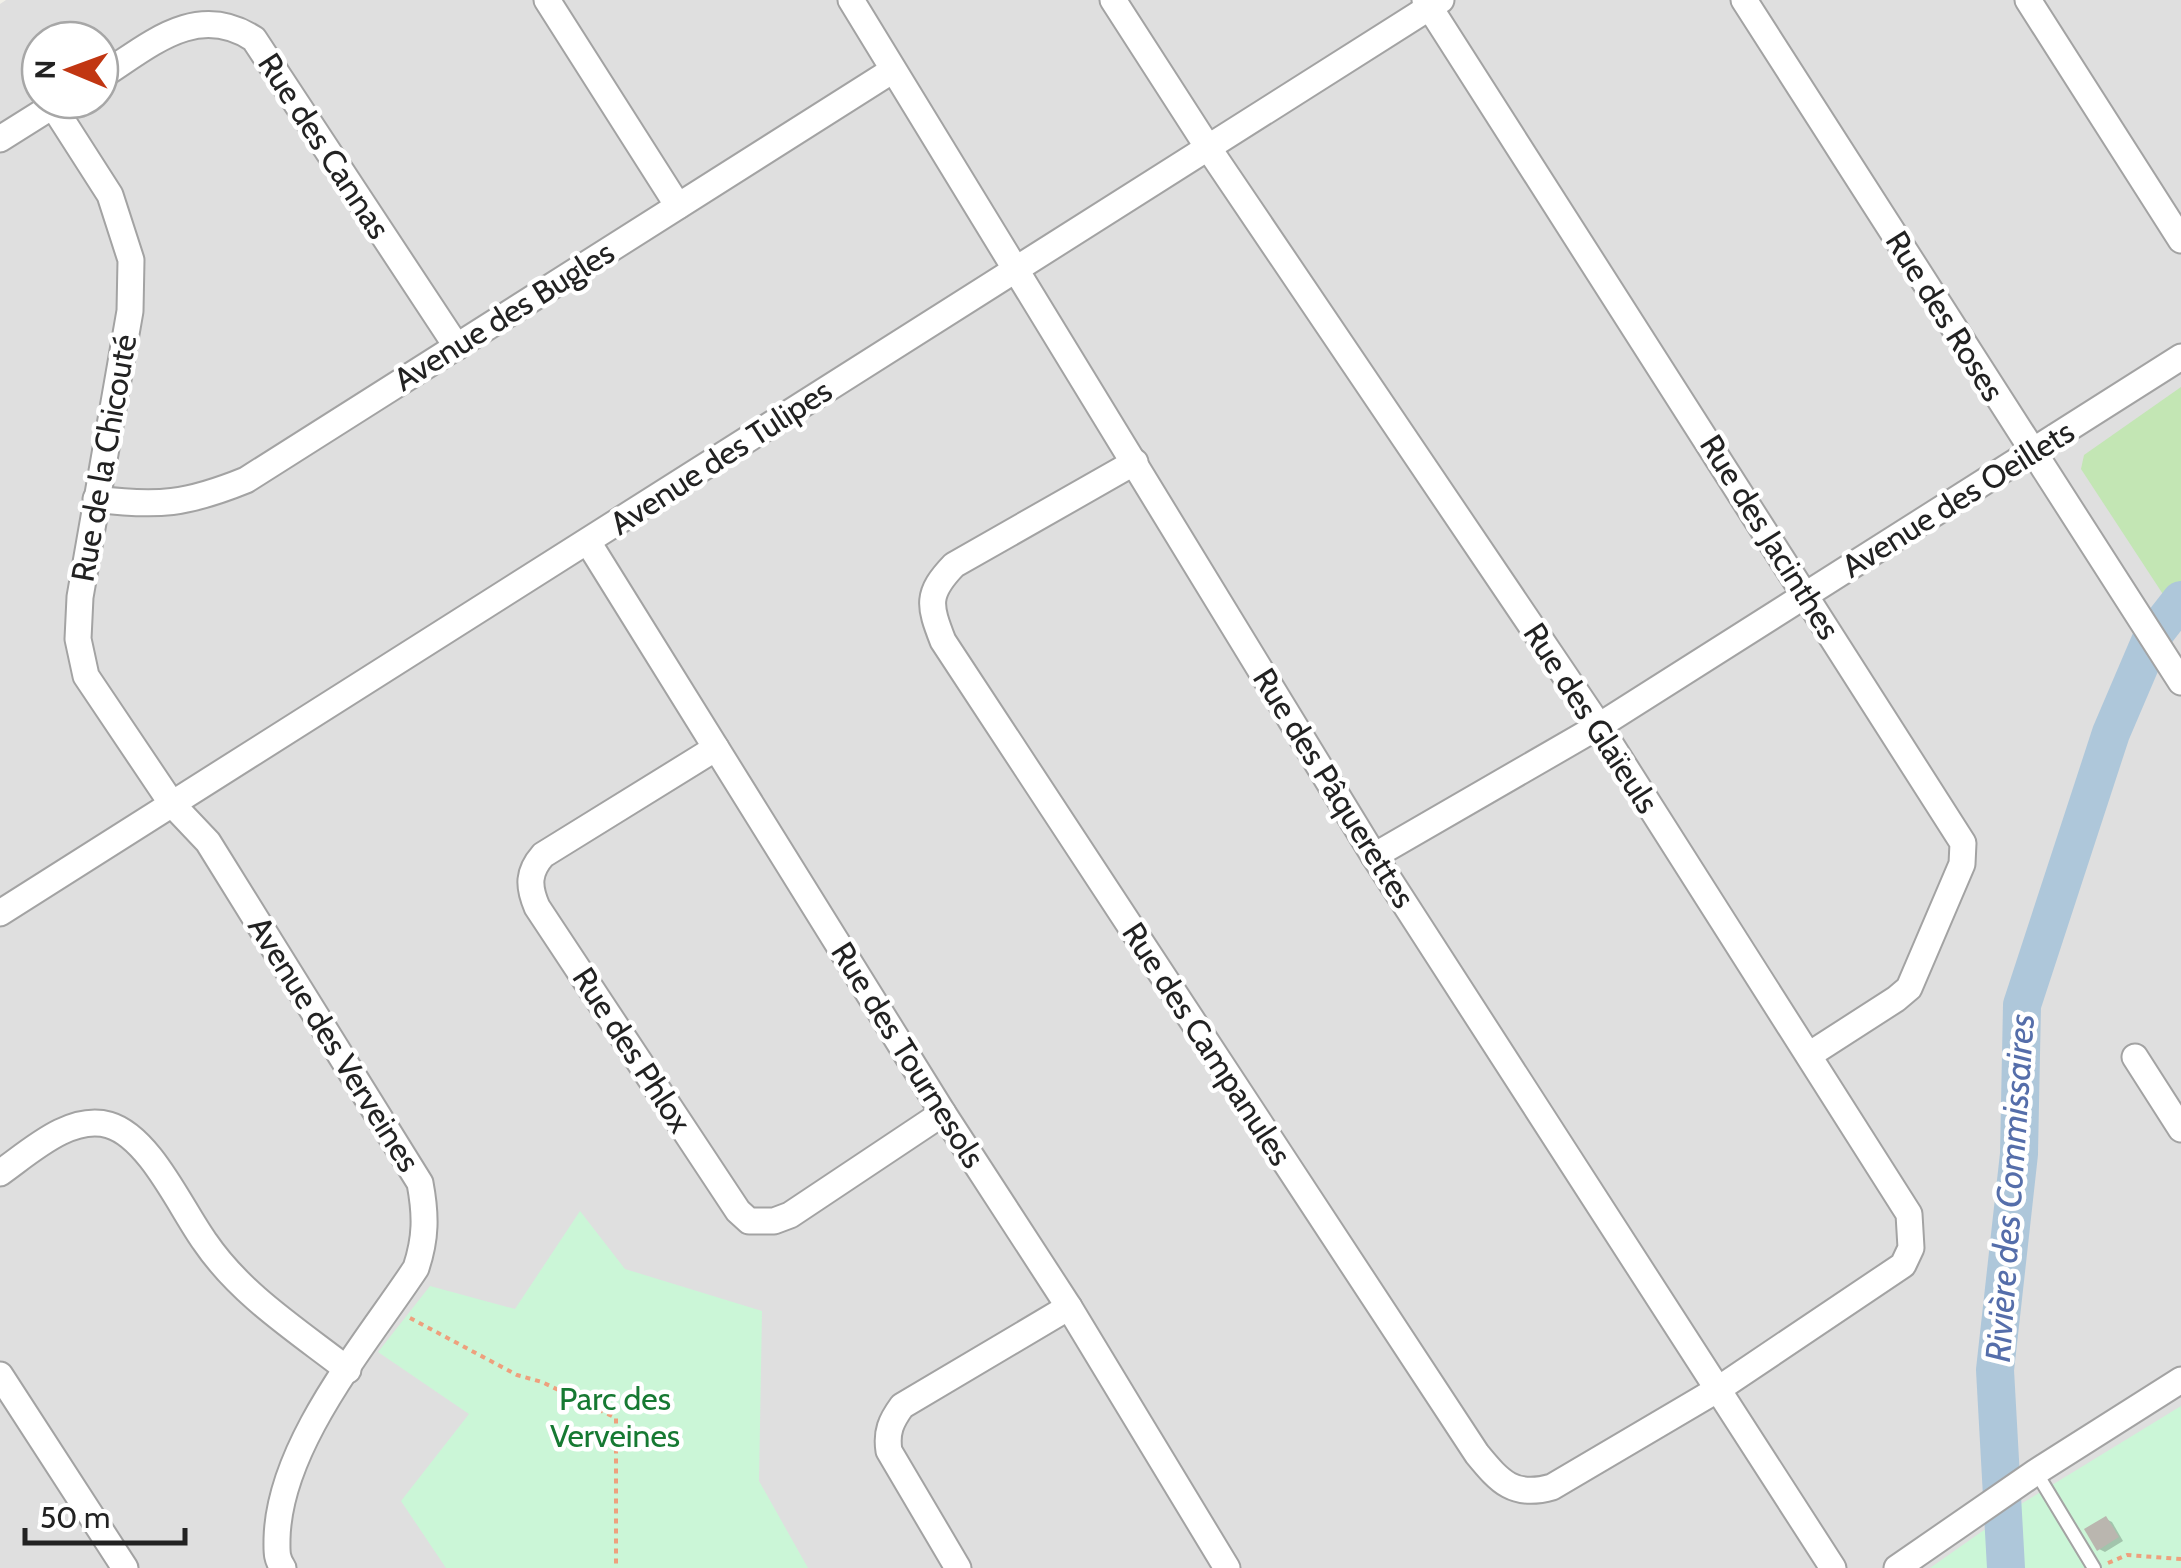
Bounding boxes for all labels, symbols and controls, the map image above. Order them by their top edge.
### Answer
north arrow [20,20,120,120]
street label: Rue des Cannas [250,46,399,246]
text: N [28,59,62,80]
street label: Rue des Roses [1878,224,2013,408]
street label: Avenue des Bugles [387,232,621,399]
street label: Rue de la Chicouté [63,331,144,585]
street label: Avenue des Tulipes [603,370,839,543]
street label: Avenue des Oeillets [1835,411,2081,586]
street label: Rue des Jacinthes [1692,427,1849,646]
street label: Rue des Glaïeuls [1515,615,1667,820]
street label: Rue des Pâquerettes [1245,661,1424,915]
street label: Avenue des Verveines [240,909,429,1179]
street label: Rue des Campanules [1114,915,1301,1173]
street label: Rue des Tournesols [823,935,994,1175]
street label: Rue des Phlox [565,960,700,1140]
water label: Rivière des Commissaires [1976,1012,2043,1364]
park label: Parc des Verveines [550,1379,680,1455]
scale bar [25,1483,185,1545]
text: 50 m [40,1499,110,1536]

